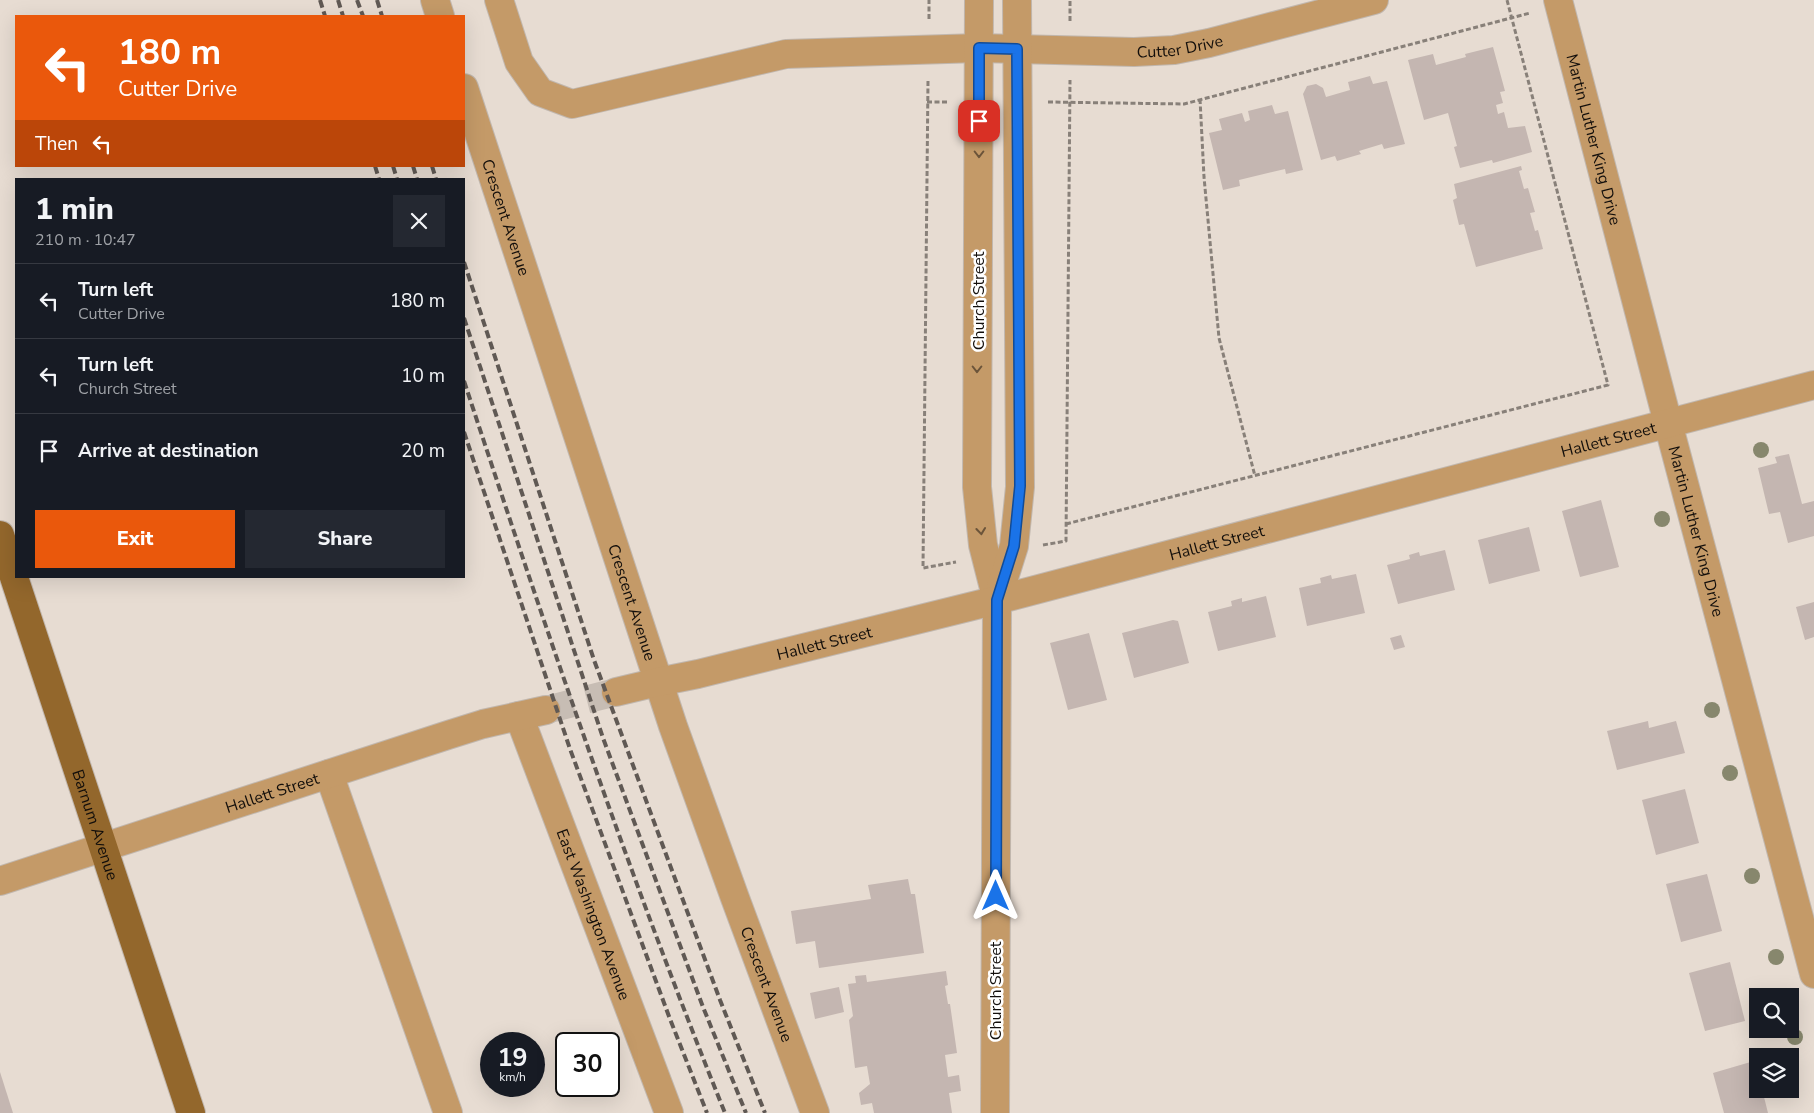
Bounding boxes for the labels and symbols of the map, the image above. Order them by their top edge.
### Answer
street label: Cutter Drive [1136,30,1225,64]
street label: Martin Luther King Drive [1561,52,1626,227]
pin [958,100,1000,142]
one-way arrow [974,150,984,158]
street label: Crescent Avenue [476,156,535,279]
street label: Church Street [968,251,990,350]
one-way arrow [972,365,983,373]
street label: Hallett Street [1559,417,1659,463]
street label: Martin Luther King Drive [1663,444,1729,619]
street label: Hallett Street [1167,520,1267,566]
one-way arrow [976,527,987,535]
street label: Crescent Avenue [602,541,661,664]
street label: Hallett Street [775,621,875,666]
street label: Barnum Avenue [66,767,123,883]
street label: Hallett Street [223,768,322,819]
street label: East Washington Avenue [551,826,635,1003]
position arrow [969,869,1021,921]
street label: Crescent Avenue [735,924,798,1045]
street label: Church Street [985,941,1007,1040]
speed limit sign: 30 [555,1032,620,1097]

